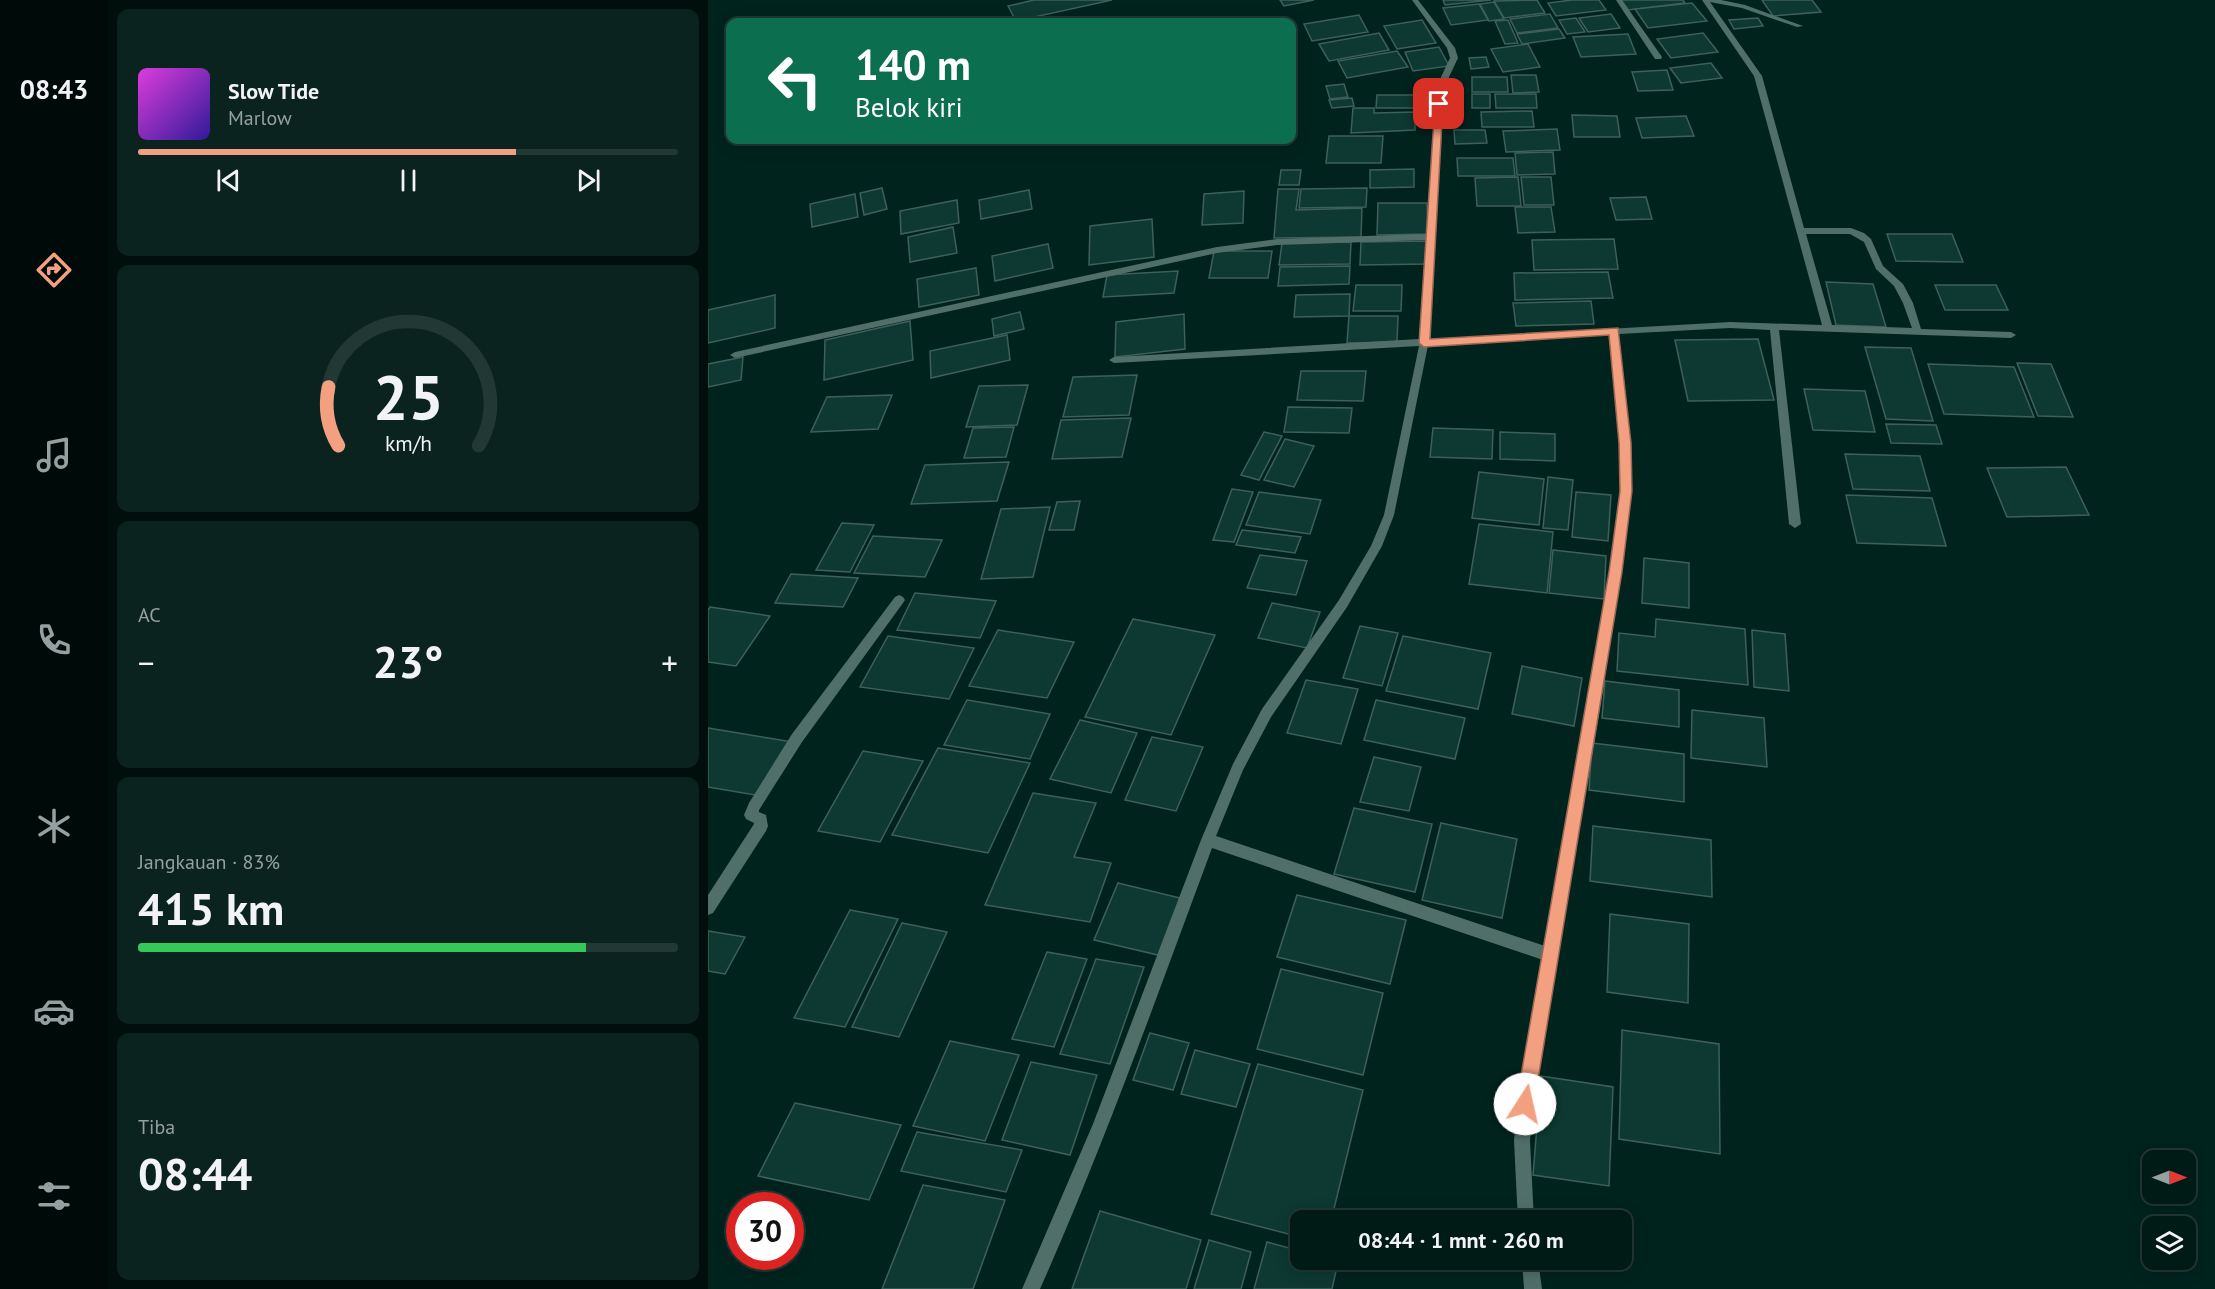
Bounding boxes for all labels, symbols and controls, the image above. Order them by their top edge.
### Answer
text: 140 m [855,37,971,92]
icon: left [756,42,834,120]
text: 08:43 [20,72,88,106]
text: Slow Tide [228,77,319,105]
pin [1413,78,1464,129]
icon: arrive [1422,87,1455,120]
text: Belok kiri [855,90,963,124]
text: Marlow [228,105,292,131]
icon: previous [212,164,245,197]
icon: pause [392,164,425,197]
icon: next [572,164,605,197]
icon: directions [33,249,75,291]
text: 25 [373,356,443,437]
text: km/h [384,429,431,457]
icon: music [33,434,75,476]
text: AC [138,602,161,628]
icon: phone [33,619,75,661]
text: 23° [373,632,443,690]
text: − [138,641,155,684]
text: + [661,641,678,684]
icon: climate [33,805,75,847]
text: Jangkauan · 83% [138,849,280,875]
text: 415 km [138,879,284,937]
icon: car [33,990,75,1032]
position arrow [1493,1072,1557,1136]
text: Tiba [138,1114,175,1140]
text: 08:44 [138,1144,252,1202]
north arrow [2142,1150,2196,1204]
map controls [2142,1150,2196,1270]
icon: filters [33,1175,75,1217]
speed limit sign: 30 [726,1192,804,1270]
button: layers [2142,1216,2196,1270]
text: 08:44 · 1 mnt · 260 m [1358,1226,1564,1254]

